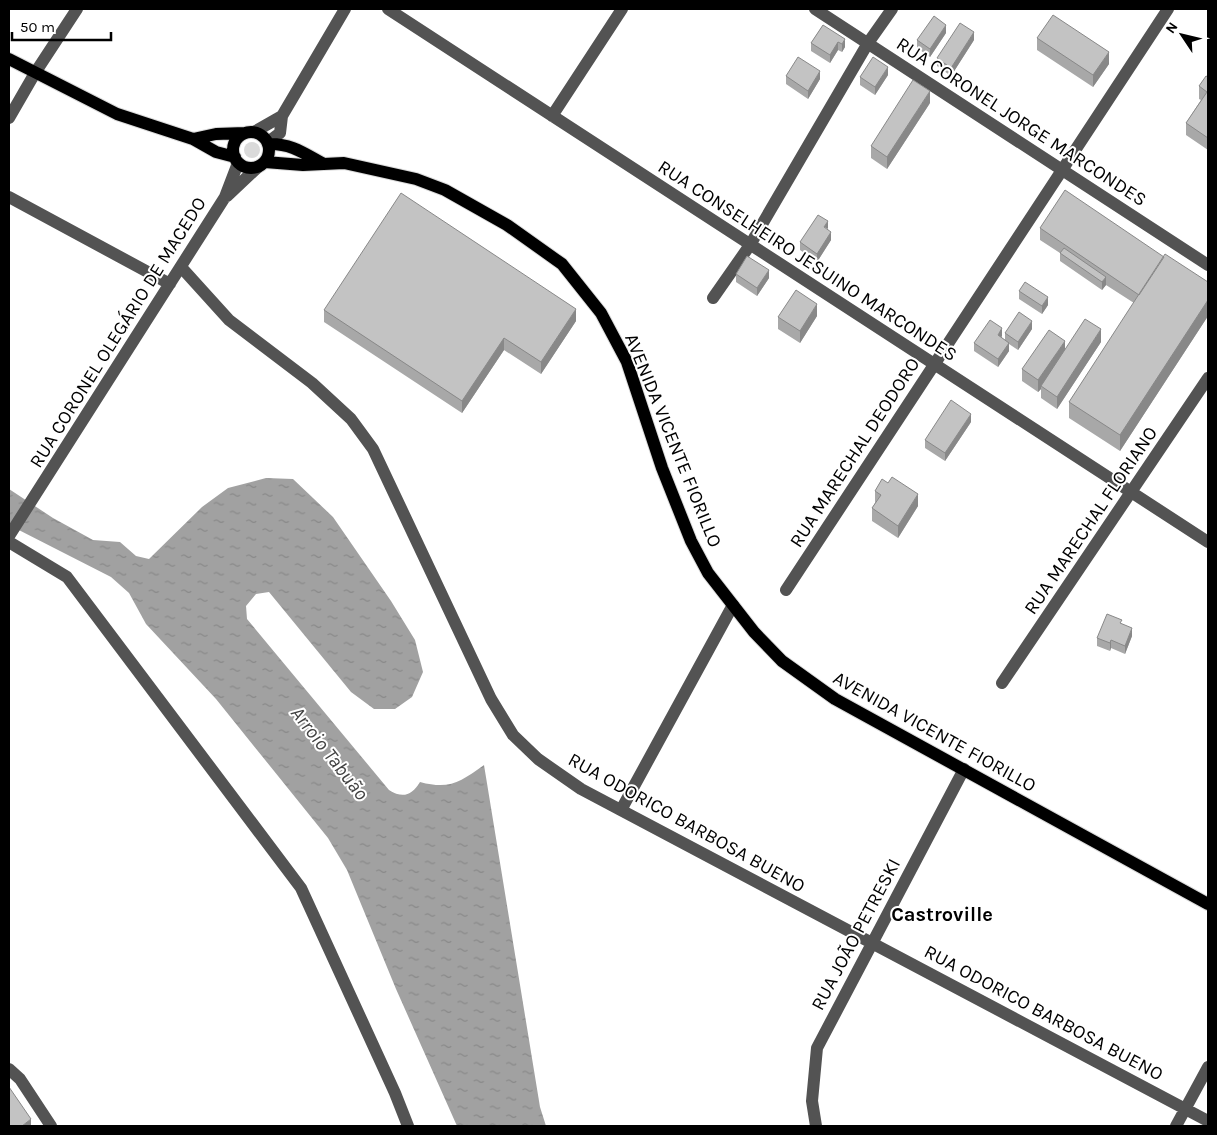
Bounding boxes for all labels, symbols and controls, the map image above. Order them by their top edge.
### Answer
scale bar [12,10,111,42]
north arrow [1157,10,1207,60]
text: 50 m [20,18,55,36]
text: N [1162,19,1182,37]
street label: RUA CORONEL JORGE MARCONDES [892,33,1151,211]
street label: RUA CONSELHEIRO JESUINO MARCONDES [654,156,961,366]
street label: RUA CORONEL OLEGÁRIO DE MACEDO [24,193,211,472]
street label: AVENIDA VICENTE FIORILLO [620,330,726,550]
street label: RUA MARECHAL DEODORO [785,354,924,551]
street label: RUA MARECHAL FLORIANO [1020,423,1162,619]
street label: AVENIDA VICENTE FIORILLO [829,667,1040,797]
water label: Arroio Tabuão [286,702,373,805]
street label: RUA ODORICO BARBOSA BUENO [564,748,809,897]
street label: RUA JOÃO PETRESKI [807,855,905,1014]
district label: Castroville [891,903,993,926]
street label: RUA ODORICO BARBOSA BUENO [920,940,1167,1085]

